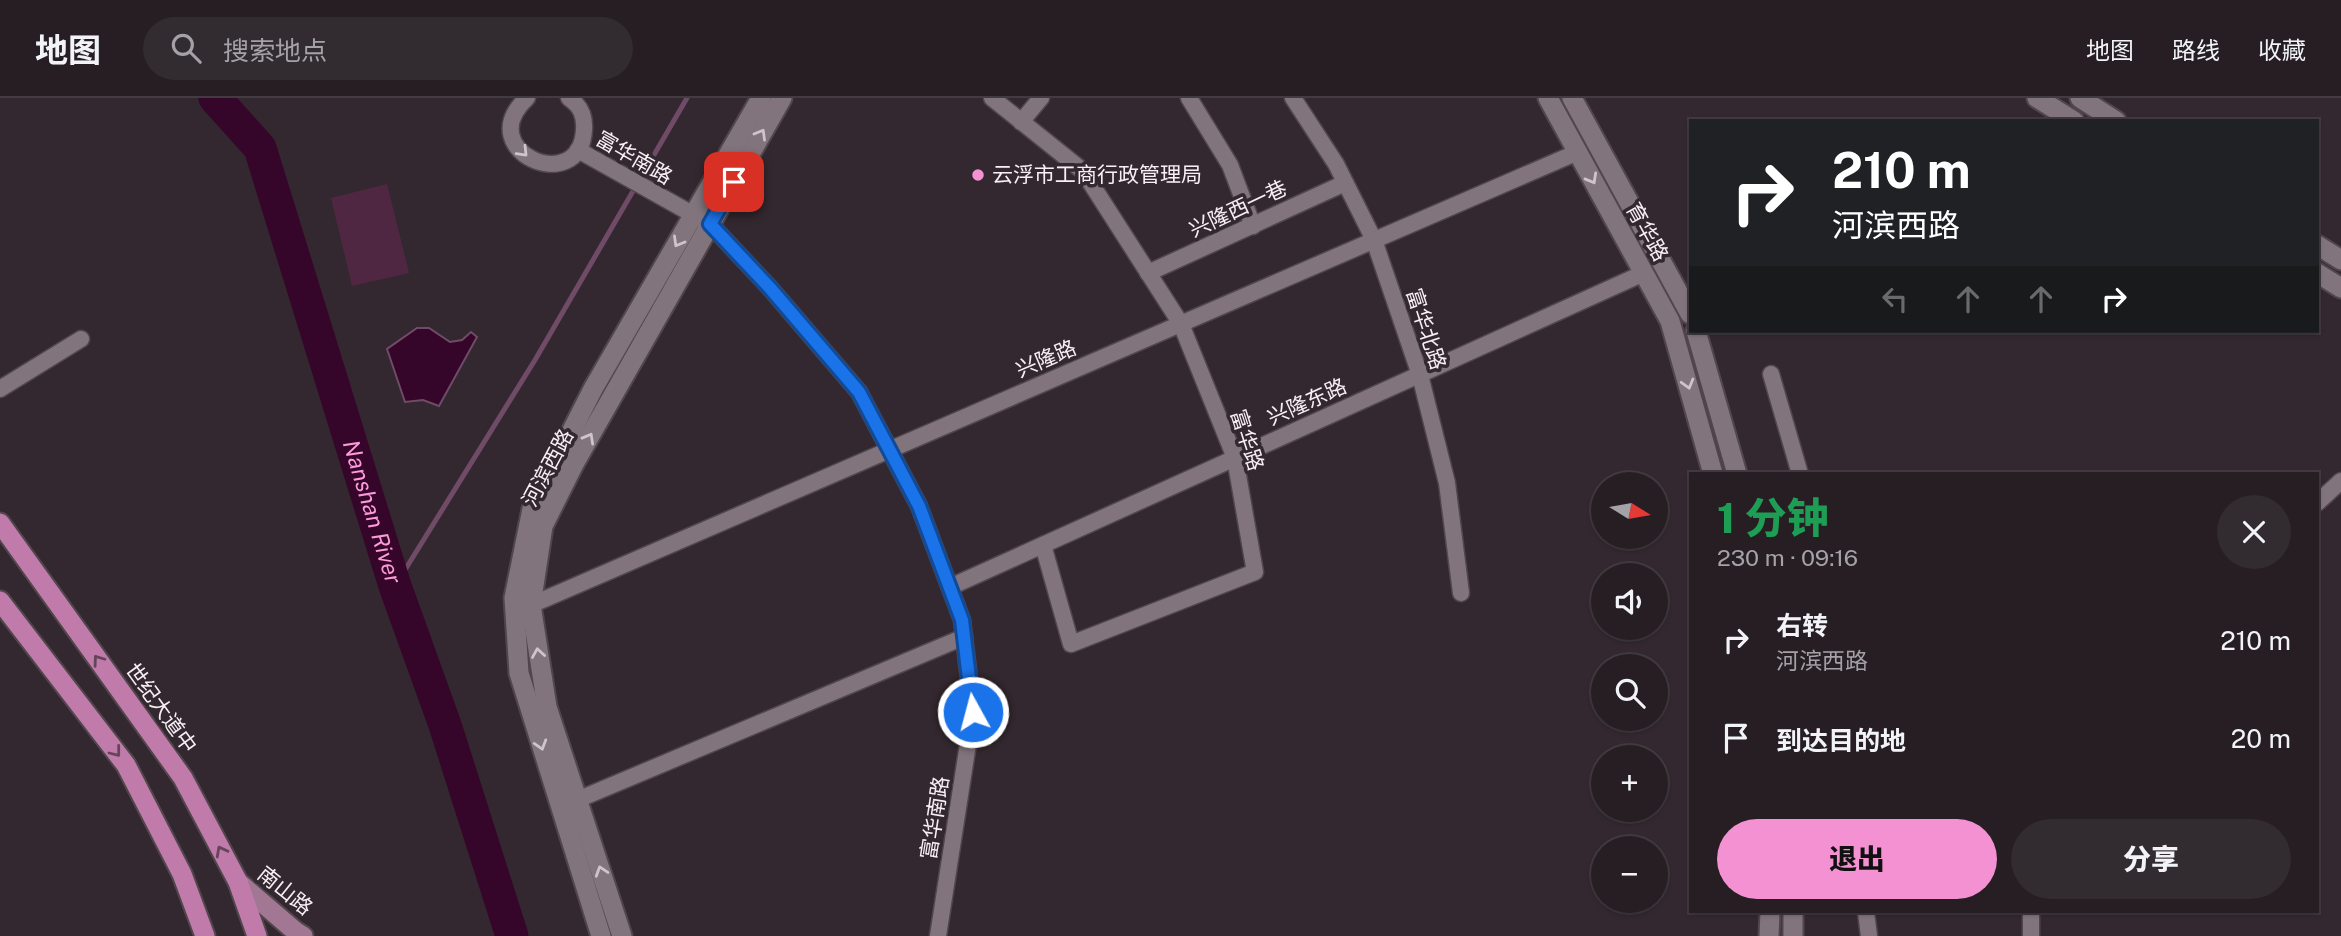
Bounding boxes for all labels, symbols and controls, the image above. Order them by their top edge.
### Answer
search box [143,17,633,80]
icon: search [167,29,205,67]
text: 地图 [35,31,101,69]
text: 搜索地点 [223,35,327,66]
text: 地图 [2086,36,2134,64]
text: 路线 [2172,36,2220,64]
text: 收藏 [2258,36,2306,64]
street label: 富华南路 [592,126,677,189]
one-way arrow [753,128,766,141]
text: 210 m [1832,141,1971,199]
one-way arrow [515,144,528,157]
icon: right [1717,147,1808,238]
pin [704,152,764,212]
place label: 云浮市工商行政管理局 [992,162,1202,187]
icon: arrive [715,163,753,201]
marker: 云浮市工商行政管理局 [970,167,986,183]
one-way arrow [1584,172,1598,185]
street label: 兴隆西一巷 [1185,175,1291,242]
street label: 育华路 [1621,198,1674,265]
text: 河滨西路 [1832,207,1960,244]
one-way arrow [673,235,686,247]
icon: left [1876,280,1914,318]
icon: ahead [1949,280,1987,318]
icon: ahead [2022,280,2060,318]
icon: right [2095,280,2133,318]
street label: 富华北路 [1402,285,1451,373]
street label: 兴隆路 [1012,335,1080,382]
street label: 兴隆东路 [1263,373,1350,430]
one-way arrow [1680,378,1694,390]
street label: 富华路 [1226,406,1269,474]
street label: 河滨西路 [517,425,578,511]
one-way arrow [580,433,593,446]
water label: Nanshan River [338,437,408,587]
north arrow [1591,472,1668,550]
map controls [1591,472,1668,913]
text: 1 分钟 [1717,493,1829,542]
button: close [2217,495,2291,569]
text: 230 m · 09:16 [1717,544,1858,571]
button: sound [1591,563,1668,640]
text: 右转 [1776,610,1828,641]
icon: right [1717,621,1755,659]
text: 210 m [2220,625,2291,656]
one-way arrow [531,647,546,659]
text: 河滨西路 [1776,647,1868,674]
button: search [1591,654,1668,731]
one-way arrow [94,655,106,668]
street label: 世纪大道中 [120,658,202,758]
position arrow [936,675,1010,749]
icon: arrive [1717,719,1755,757]
text: 20 m [2231,723,2291,754]
text: 到达目的地 [1776,725,1906,756]
one-way arrow [533,739,548,751]
one-way arrow [107,745,120,757]
button: + [1591,745,1668,822]
street label: 富华南路 [916,774,953,861]
button: 退出 [1717,819,1997,899]
button: 分享 [2011,819,2291,899]
button: − [1591,836,1668,913]
one-way arrow [216,845,229,858]
street label: 南山路 [253,861,318,920]
one-way arrow [594,865,609,877]

